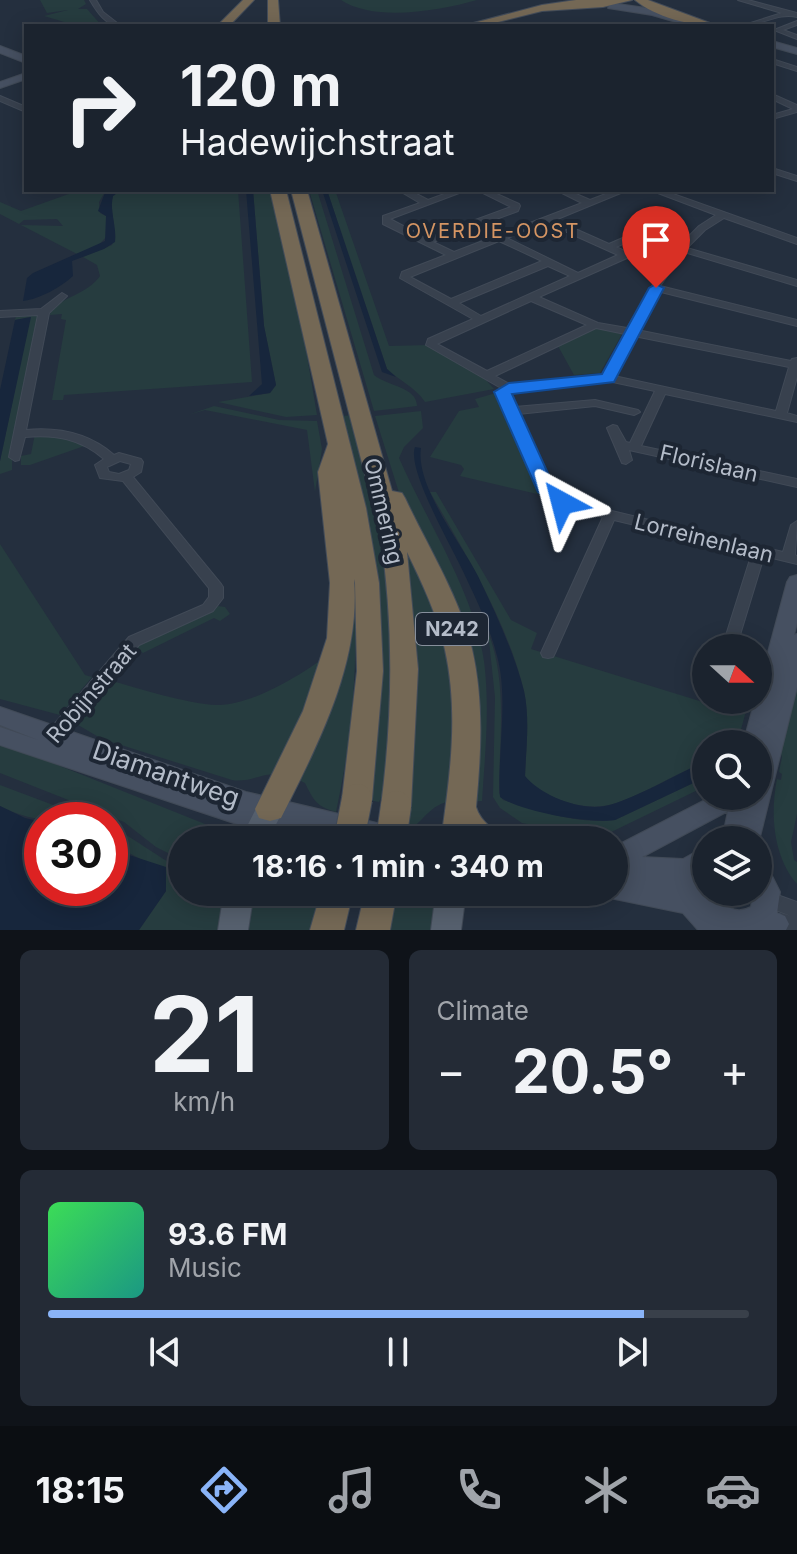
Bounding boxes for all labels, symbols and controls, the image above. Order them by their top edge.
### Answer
text: 120 m [180,52,342,120]
icon: right [48,56,152,160]
text: Hadewijchstraat [180,120,455,164]
pin [622,206,690,288]
icon: arrive [634,218,678,262]
district label: OVERDIE-OOST [406,219,580,243]
street label: Florislaan [657,439,761,487]
street label: Ommering [359,455,409,567]
position arrow [520,461,604,545]
street label: Lorreinenlaan [632,508,776,568]
road number: N242 [416,613,488,645]
north arrow [692,634,772,714]
map controls [692,634,772,906]
street label: Robijnstraat [41,638,141,748]
button: search [692,730,772,810]
street label: Diamantweg [89,734,244,813]
speed limit sign: 30 [24,802,128,906]
button: layers [692,826,772,906]
text: 18:16 · 1 min · 340 m [252,848,544,884]
text: 21 [149,971,259,1097]
text: Climate [437,995,529,1026]
text: 20.5° [512,1035,674,1107]
text: − [437,1044,466,1098]
text: + [720,1044,749,1098]
text: km/h [173,1086,235,1117]
text: 93.6 FM [168,1216,288,1252]
text: Music [168,1252,242,1283]
icon: previous [143,1330,187,1374]
icon: pause [376,1330,420,1374]
icon: next [610,1330,654,1374]
icon: directions [196,1462,252,1518]
icon: music [324,1462,380,1518]
icon: phone [451,1462,507,1518]
icon: climate [578,1462,634,1518]
icon: car [705,1462,761,1518]
text: 18:15 [36,1468,125,1512]

